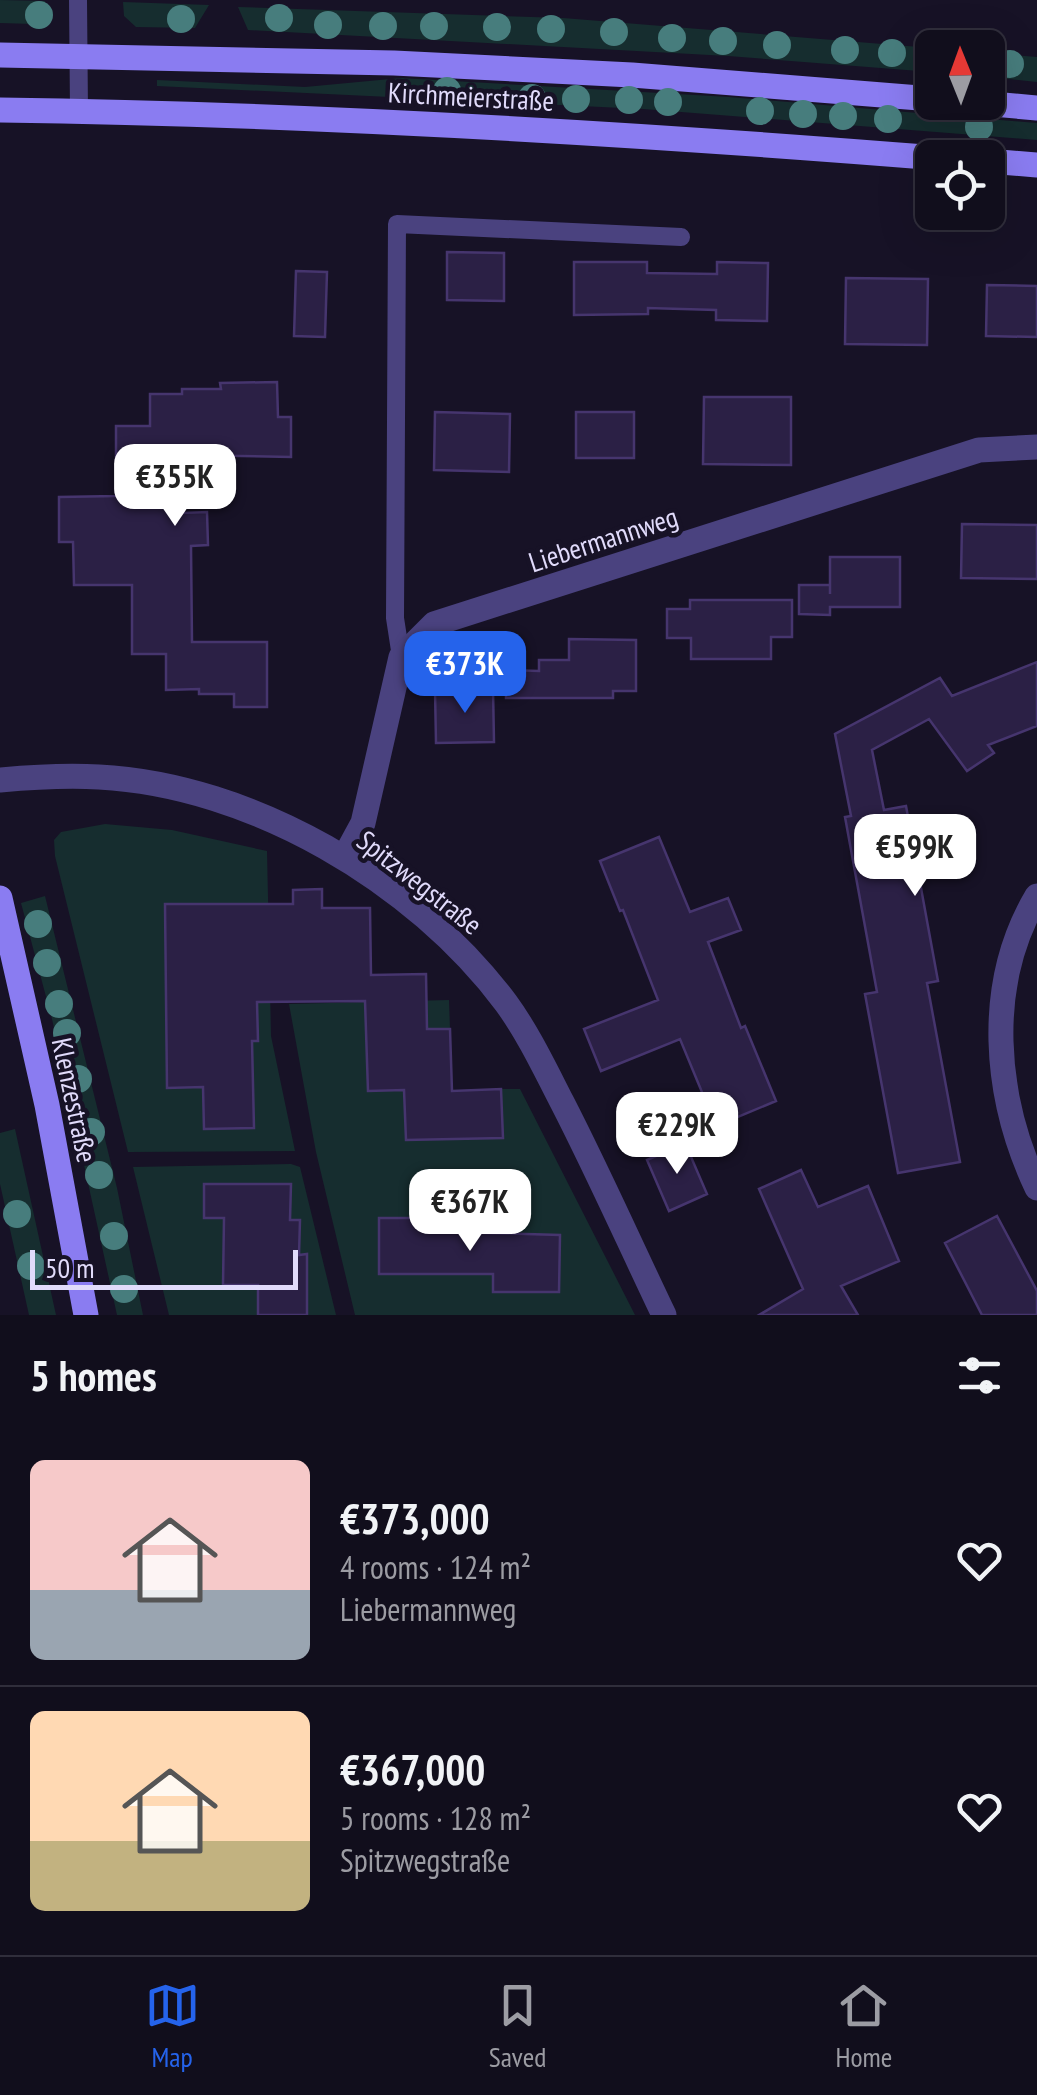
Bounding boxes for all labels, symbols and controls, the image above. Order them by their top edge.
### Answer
north arrow [915,30,1005,120]
map controls [915,30,1005,230]
street label: Kirchmeierstraße [387,73,555,119]
button: locate [915,140,1005,230]
pin: €355K [105,444,245,529]
text: €355K [136,455,214,497]
street label: Liebermannweg [524,498,682,580]
pin: €373K [395,631,535,716]
text: €373K [426,642,504,684]
pin: €599K [845,814,985,899]
street label: Spitzwegstraße [350,822,490,942]
text: €599K [876,825,954,867]
street label: Klenzestraße [44,1034,106,1166]
pin: €229K [607,1092,747,1177]
text: €229K [638,1103,716,1145]
pin: €367K [400,1169,540,1254]
text: €367K [431,1180,509,1222]
scale bar [30,1245,298,1290]
text: 50 m [45,1249,94,1286]
text: 5 homes [30,1348,157,1403]
icon: filters [952,1348,1007,1403]
text: €373,000 [340,1491,490,1546]
icon: home [110,1500,230,1620]
icon: heart [952,1533,1007,1588]
text: 4 rooms · 124 m² [340,1546,531,1588]
text: Liebermannweg [340,1588,516,1630]
text: €367,000 [340,1742,485,1797]
icon: home [110,1751,230,1871]
icon: heart [952,1784,1007,1839]
text: 5 rooms · 128 m² [340,1797,531,1839]
text: Spitzwegstraße [340,1839,510,1881]
tab: Map [145,1978,200,2075]
tab: Saved [489,1978,546,2075]
tab: Home [836,1978,892,2075]

